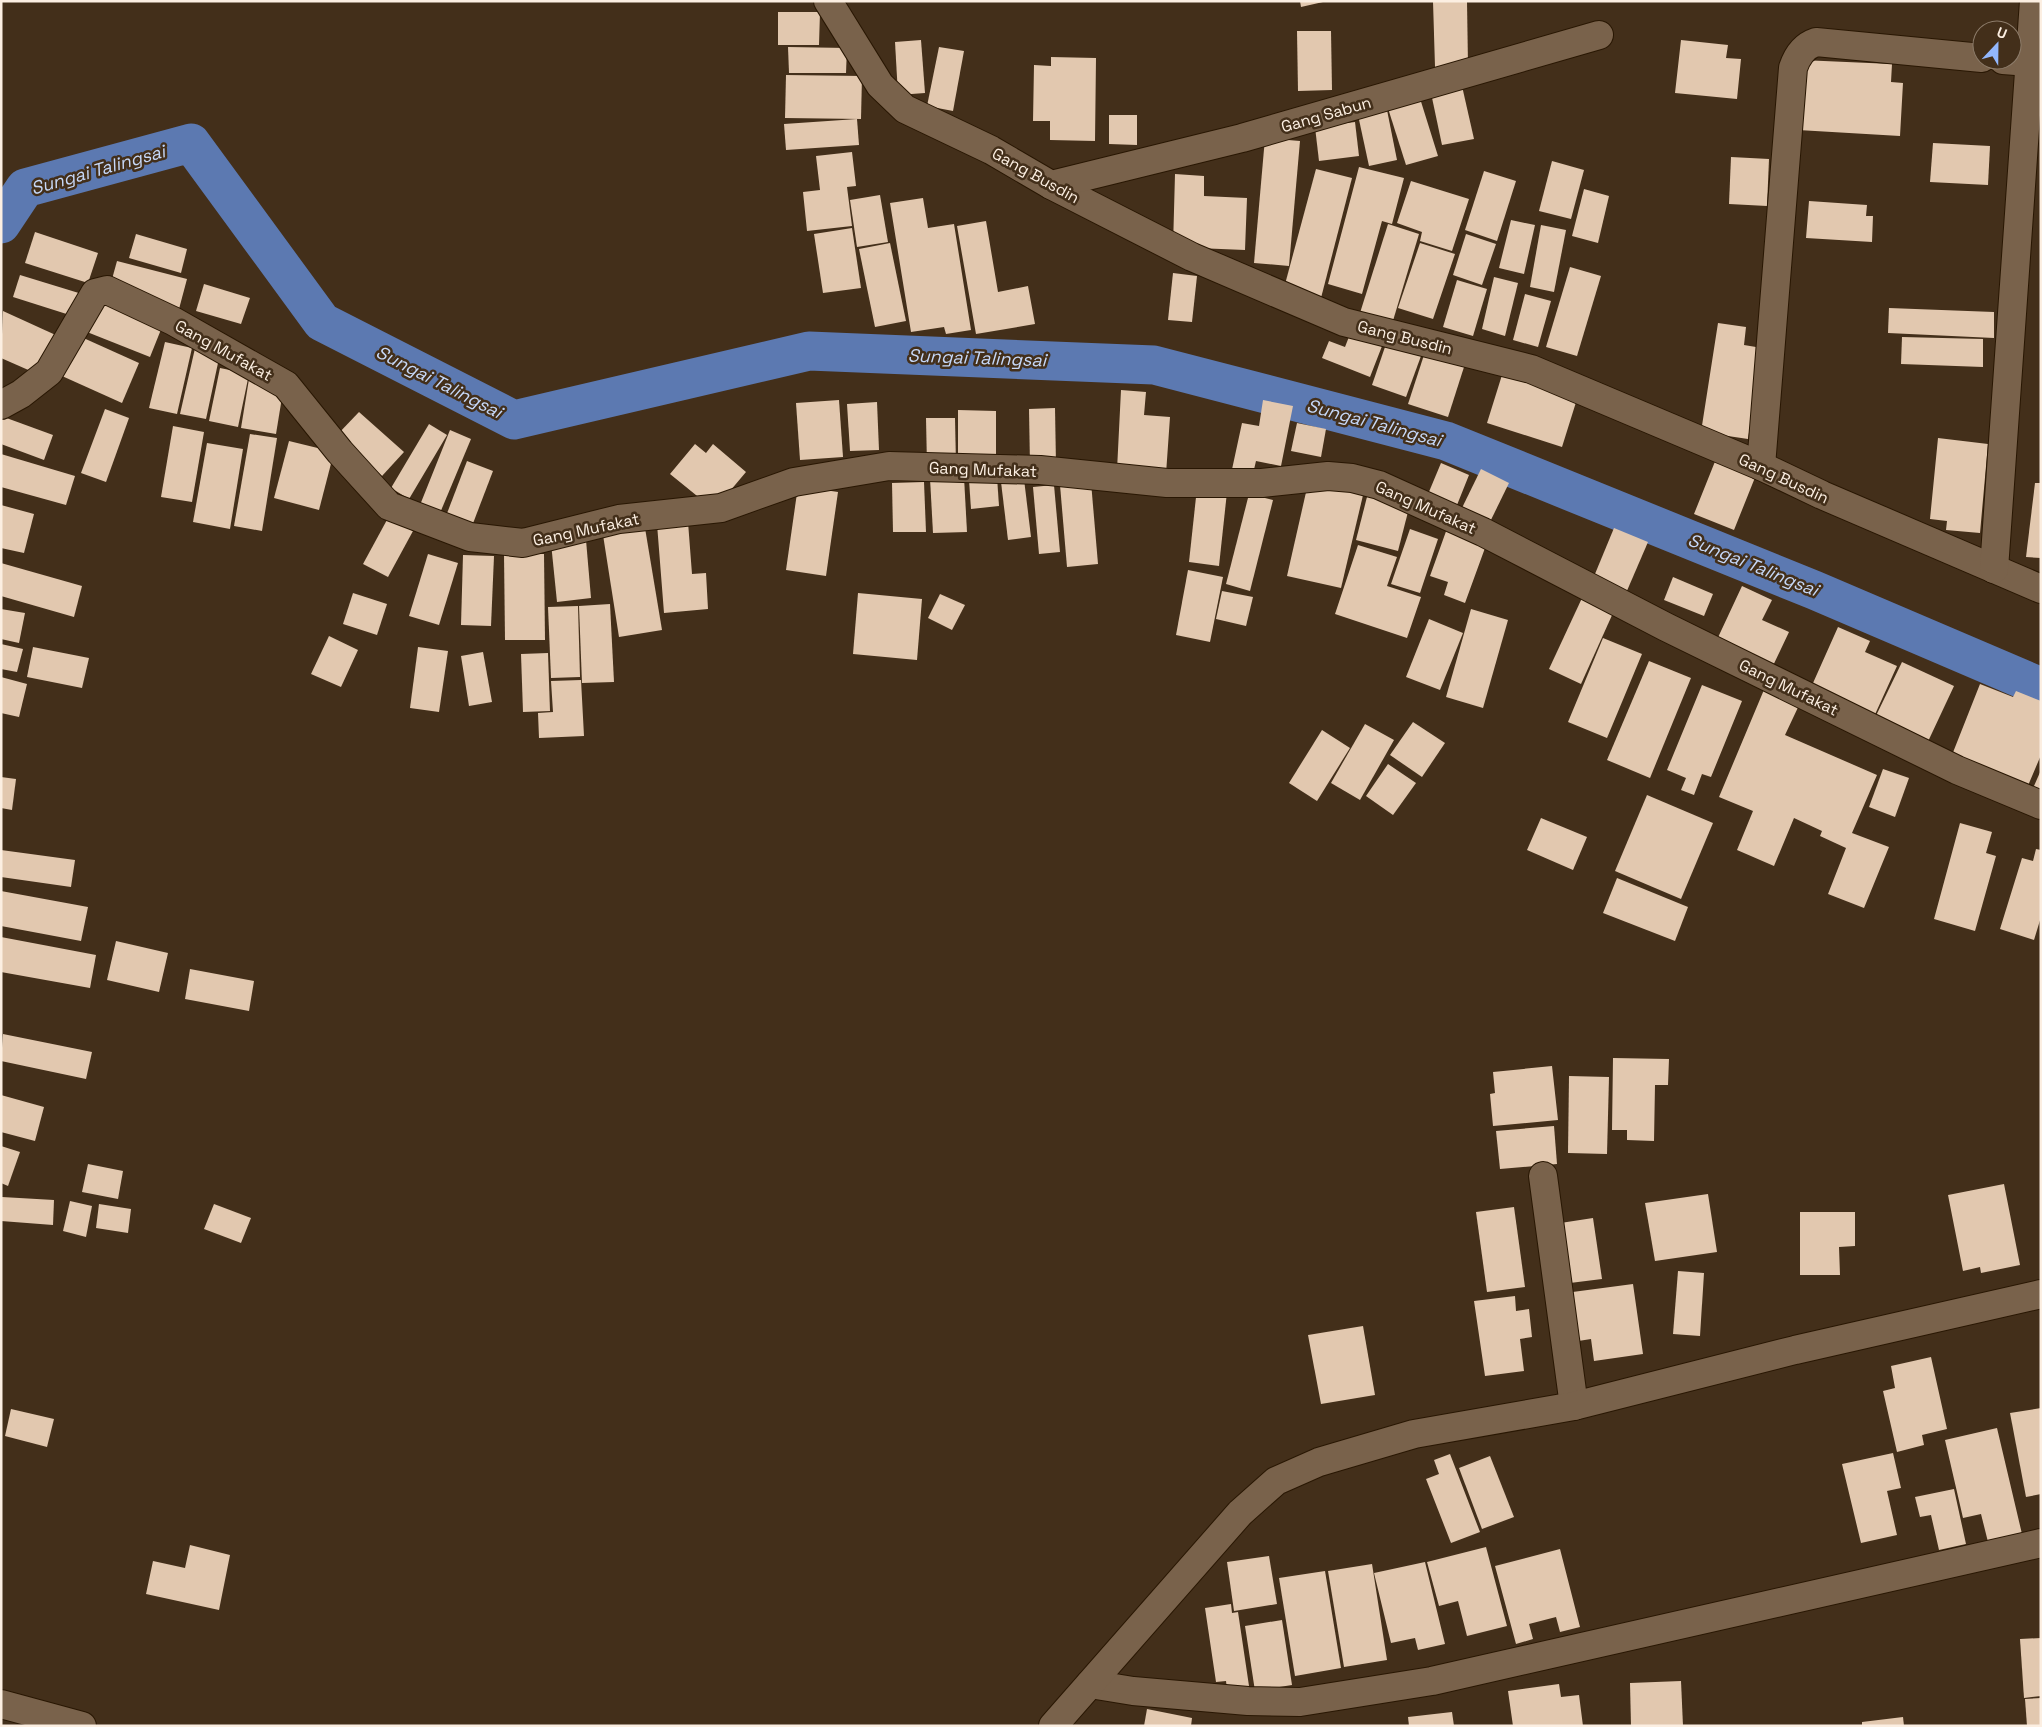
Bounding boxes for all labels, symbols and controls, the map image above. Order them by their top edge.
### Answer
north arrow [1972,20,2022,70]
text: U [1994,23,2010,43]
street label: Gang Sabun [1279,92,1374,137]
water label: Sungai Talingsai [28,139,170,200]
street label: Gang Busdin [988,143,1083,208]
street label: Gang Mufakat [171,315,276,386]
street label: Gang Busdin [1355,316,1454,359]
water label: Sungai Talingsai [372,340,508,424]
water label: Sungai Talingsai [907,344,1049,372]
water label: Sungai Talingsai [1304,393,1446,452]
street label: Gang Busdin [1735,448,1832,508]
street label: Gang Mufakat [929,457,1037,482]
street label: Gang Mufakat [1372,476,1479,539]
street label: Gang Mufakat [531,508,641,551]
water label: Sungai Talingsai [1685,528,1824,602]
street label: Gang Mufakat [1736,654,1842,721]

